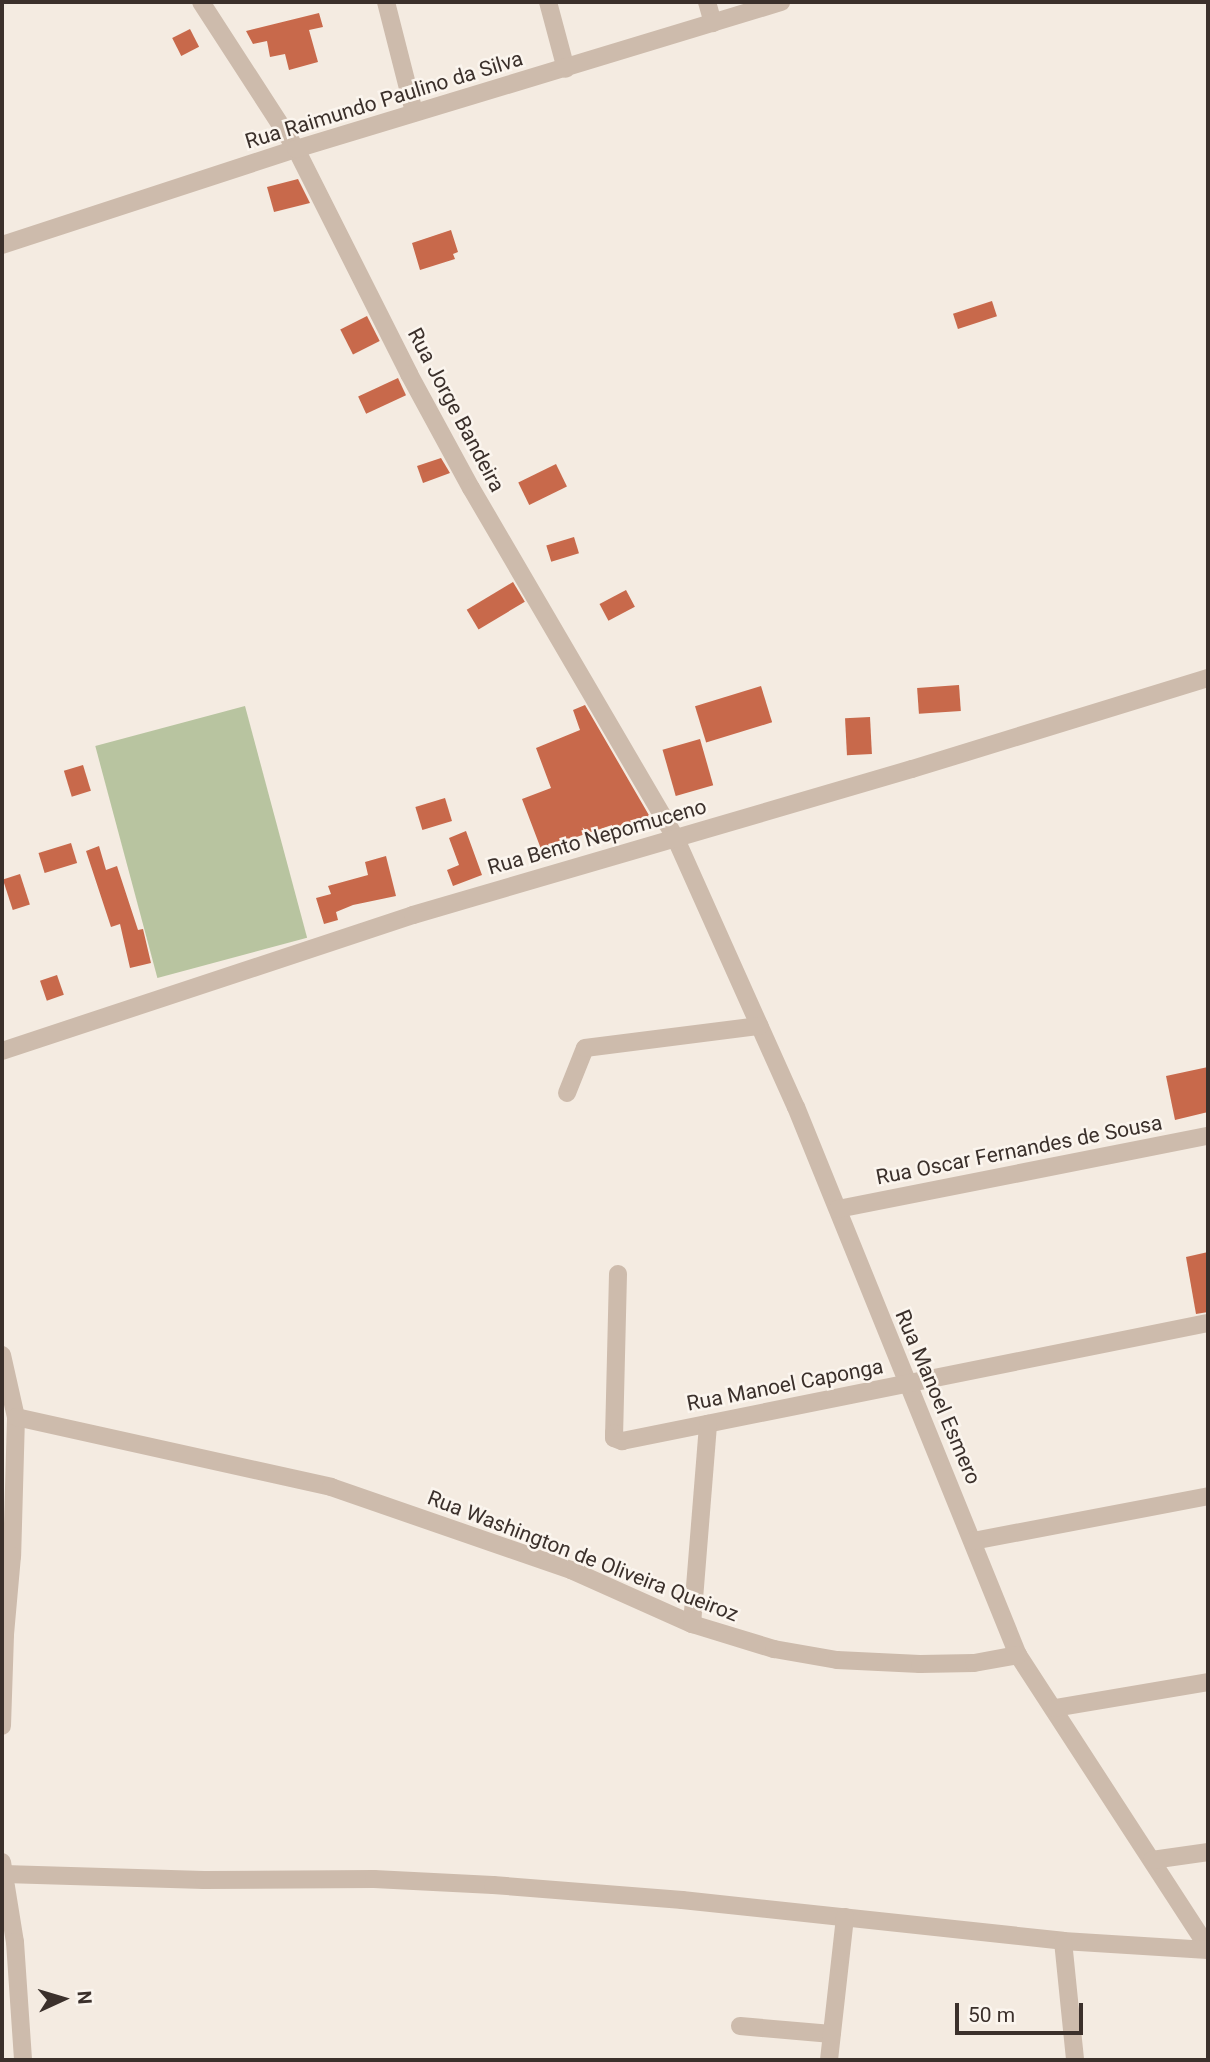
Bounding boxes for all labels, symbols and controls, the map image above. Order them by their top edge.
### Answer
street label: Rua Raimundo Paulino da Silva [242,46,526,154]
street label: Rua Jorge Bandeira [402,324,510,496]
street label: Rua Bento Nepomuceno [485,794,709,880]
street label: Rua Oscar Fernandes de Sousa [874,1110,1164,1190]
street label: Rua Manoel Esmero [890,1306,986,1488]
street label: Rua Manoel Caponga [685,1354,885,1416]
street label: Rua Washington de Oliveira Queiroz [424,1485,742,1627]
north arrow [28,1964,98,2034]
scale bar [958,1988,1086,2032]
text: N [73,1990,96,2005]
text: 50 m [968,2003,1015,2027]

